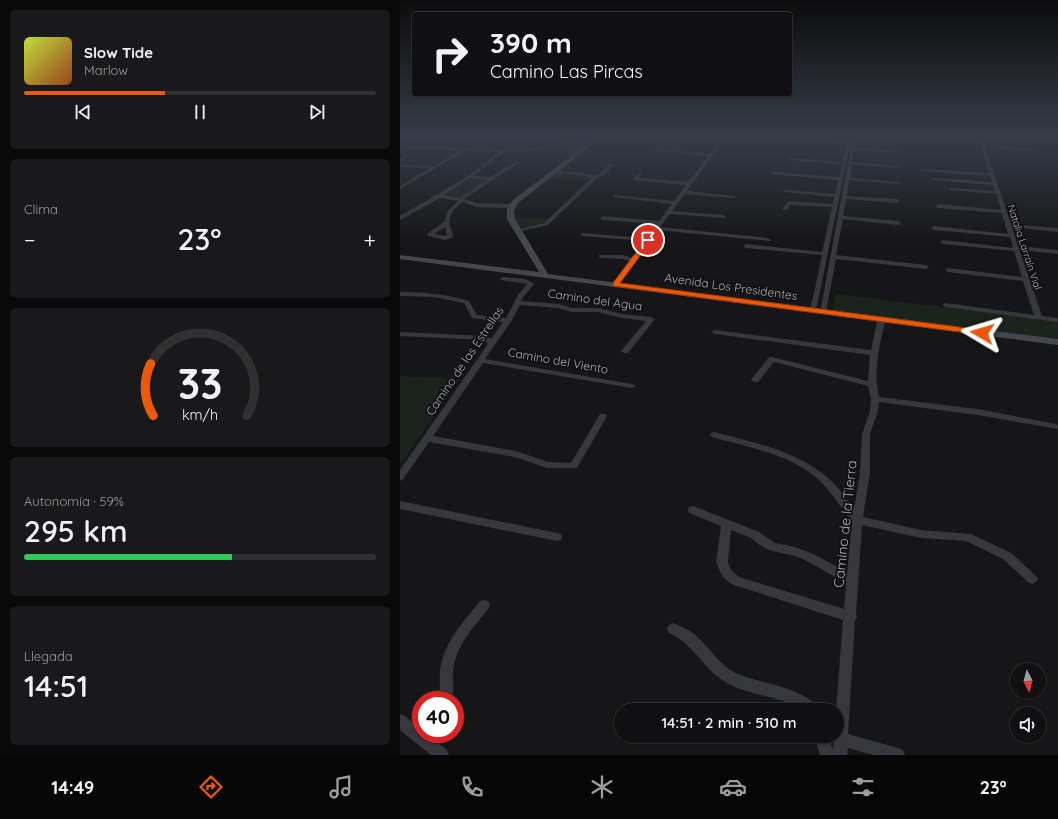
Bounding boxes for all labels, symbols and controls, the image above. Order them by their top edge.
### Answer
text: 390 m [490,25,572,60]
icon: right [424,28,476,80]
text: Slow Tide [84,43,153,62]
text: Camino Las Pircas [490,60,643,83]
text: Marlow [84,62,128,78]
icon: previous [72,101,94,123]
icon: pause [189,101,211,123]
icon: next [306,101,328,123]
text: Clima [24,201,58,217]
street label: Natalia Larraín Vial [1005,203,1044,291]
text: 23° [177,220,222,258]
pin [631,223,665,257]
text: − [24,226,35,254]
text: + [364,226,376,254]
icon: arrive [637,229,659,251]
street label: Avenida Los Presidentes [664,270,799,303]
street label: Camino del Agua [547,285,643,314]
street label: Camino de las Estrellas [422,303,507,418]
position arrow [961,312,1003,354]
street label: Camino del Viento [507,344,609,377]
text: 33 [178,356,222,408]
text: km/h [182,405,218,423]
street label: Camino de la Tierra [829,459,861,589]
text: Autonomía · 59% [24,493,124,509]
text: 295 km [24,512,128,550]
text: Llegada [24,648,73,664]
north arrow [1010,663,1046,699]
map controls [1010,663,1046,743]
text: 14:51 [24,667,88,705]
speed limit sign: 40 [412,691,464,743]
button: sound [1010,707,1046,743]
text: 14:51 · 2 min · 510 m [661,713,797,732]
icon: directions [197,773,225,801]
icon: music [327,773,355,801]
icon: phone [458,773,486,801]
icon: climate [588,773,616,801]
icon: car [719,773,747,801]
icon: filters [849,773,877,801]
text: 14:49 [51,776,94,799]
text: 23° [980,776,1007,799]

